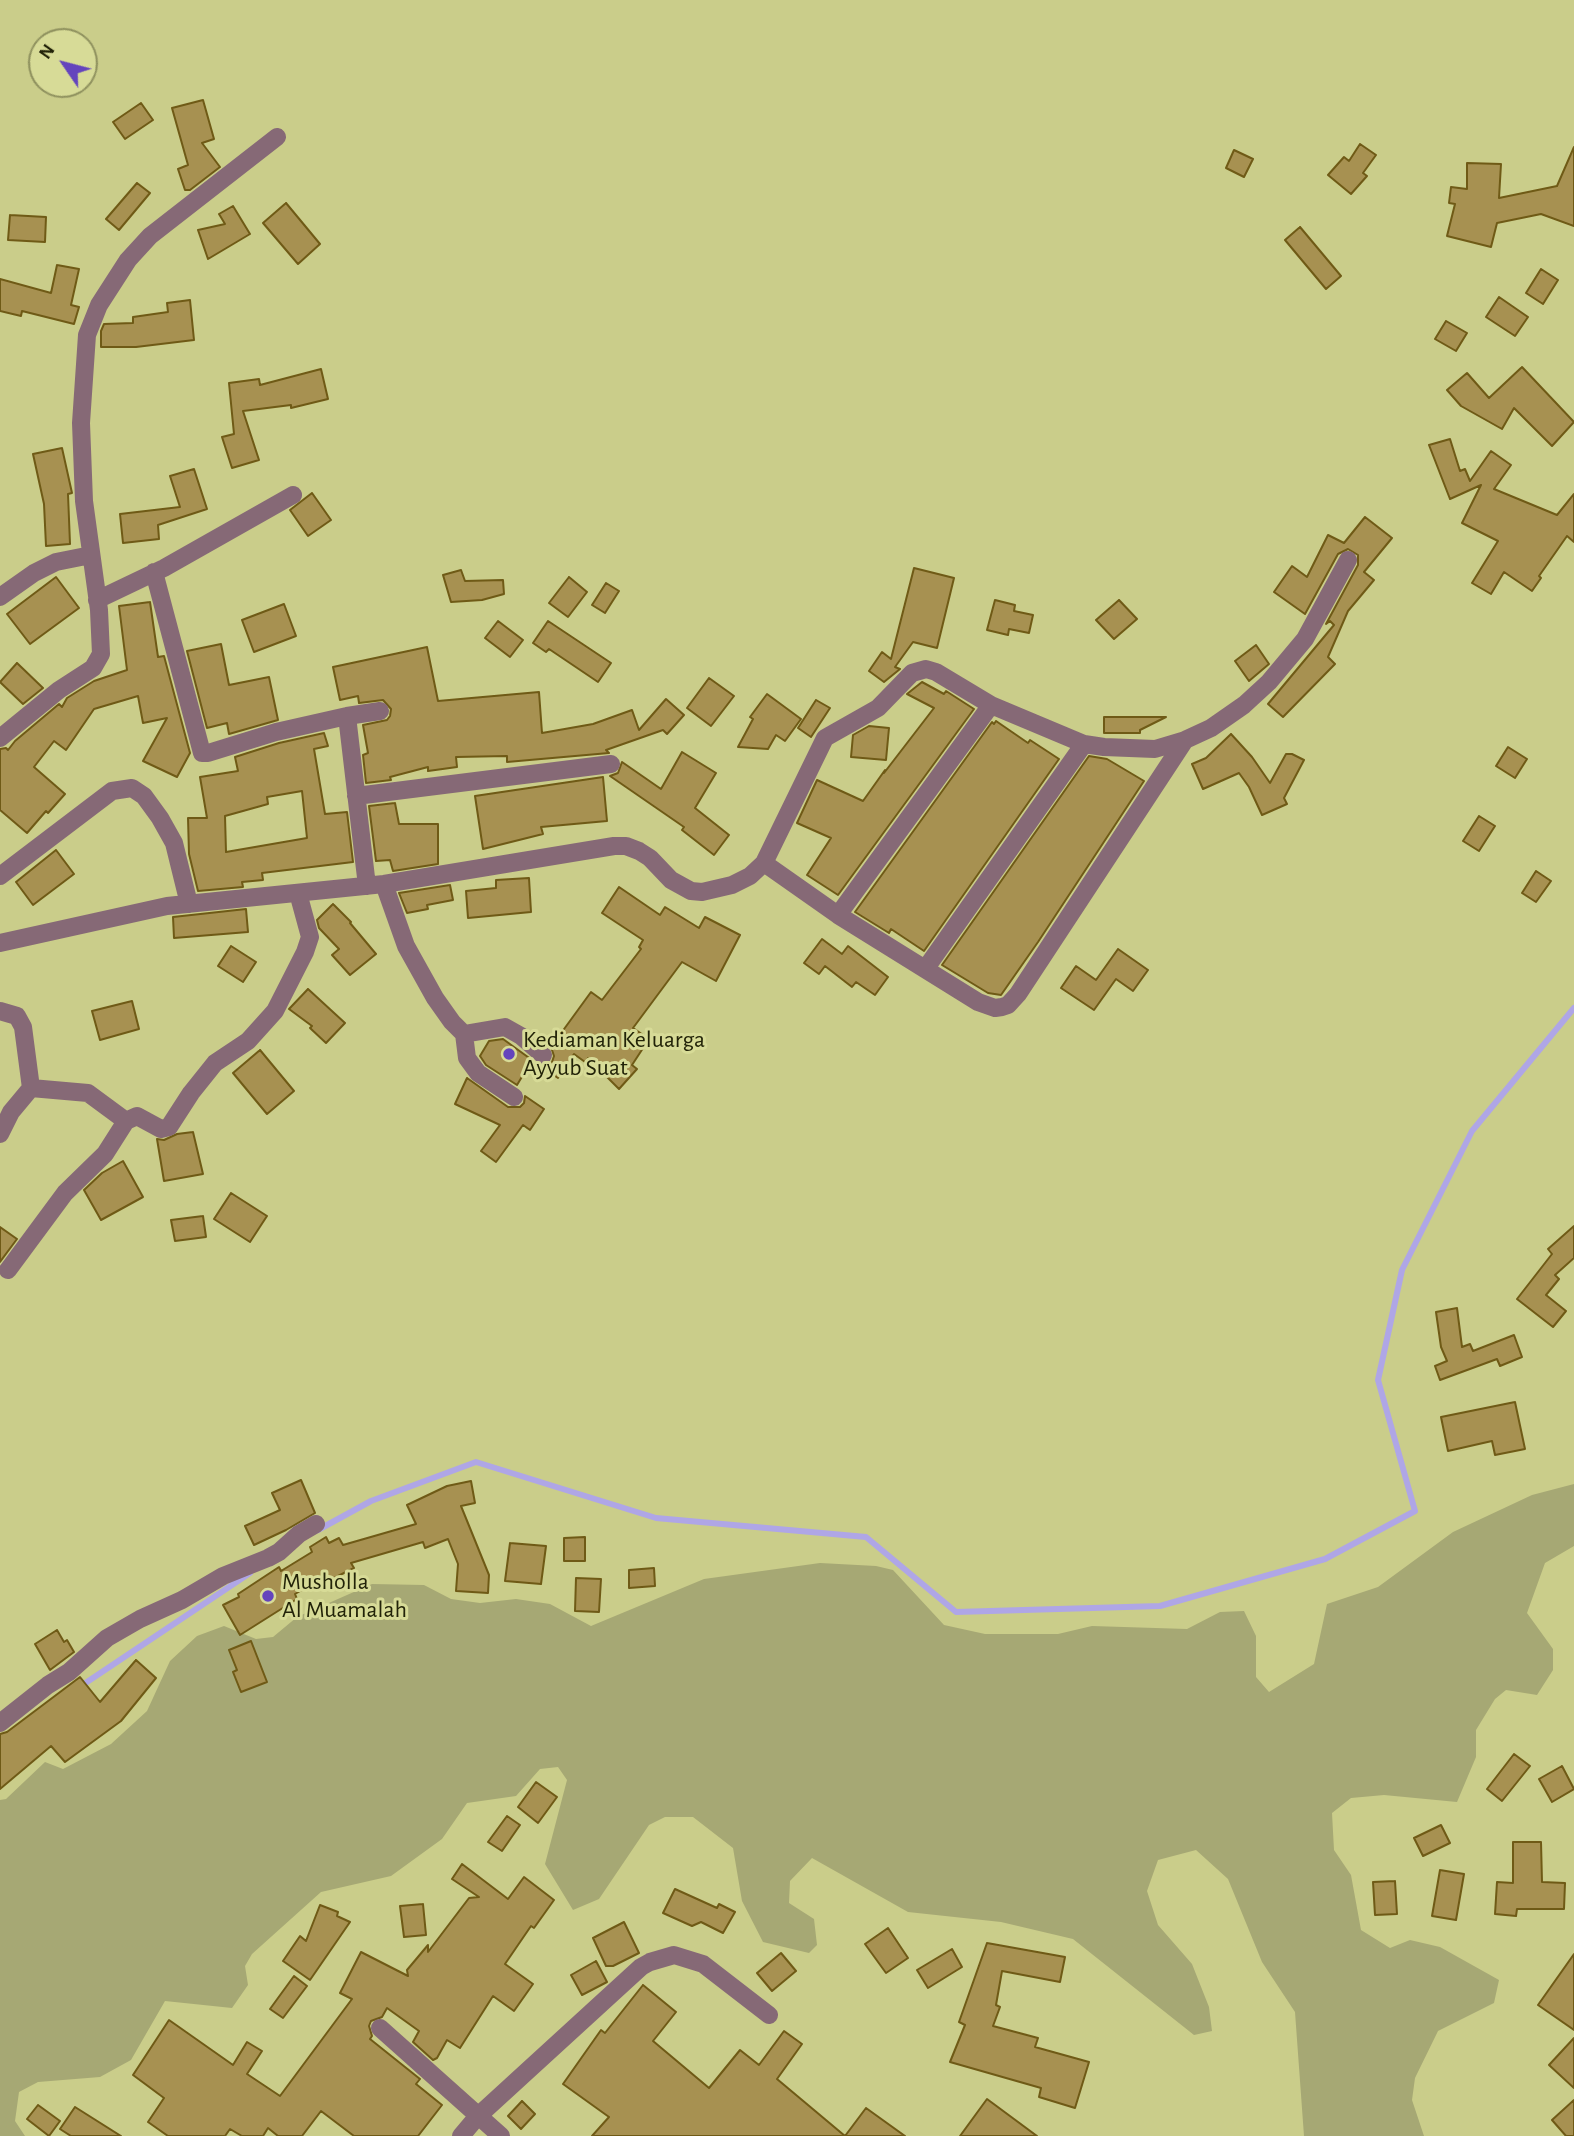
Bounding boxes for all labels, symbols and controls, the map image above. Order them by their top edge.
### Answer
north arrow [28,28,98,98]
text: N [35,41,59,63]
place label: Kediaman Keluarga Ayyub Suat [523,1026,705,1082]
marker: Kediaman Keluarga Ayyub Suat [501,1046,517,1062]
place label: Musholla Al Muamalah [282,1568,407,1624]
marker: Musholla Al Muamalah [260,1588,276,1604]

